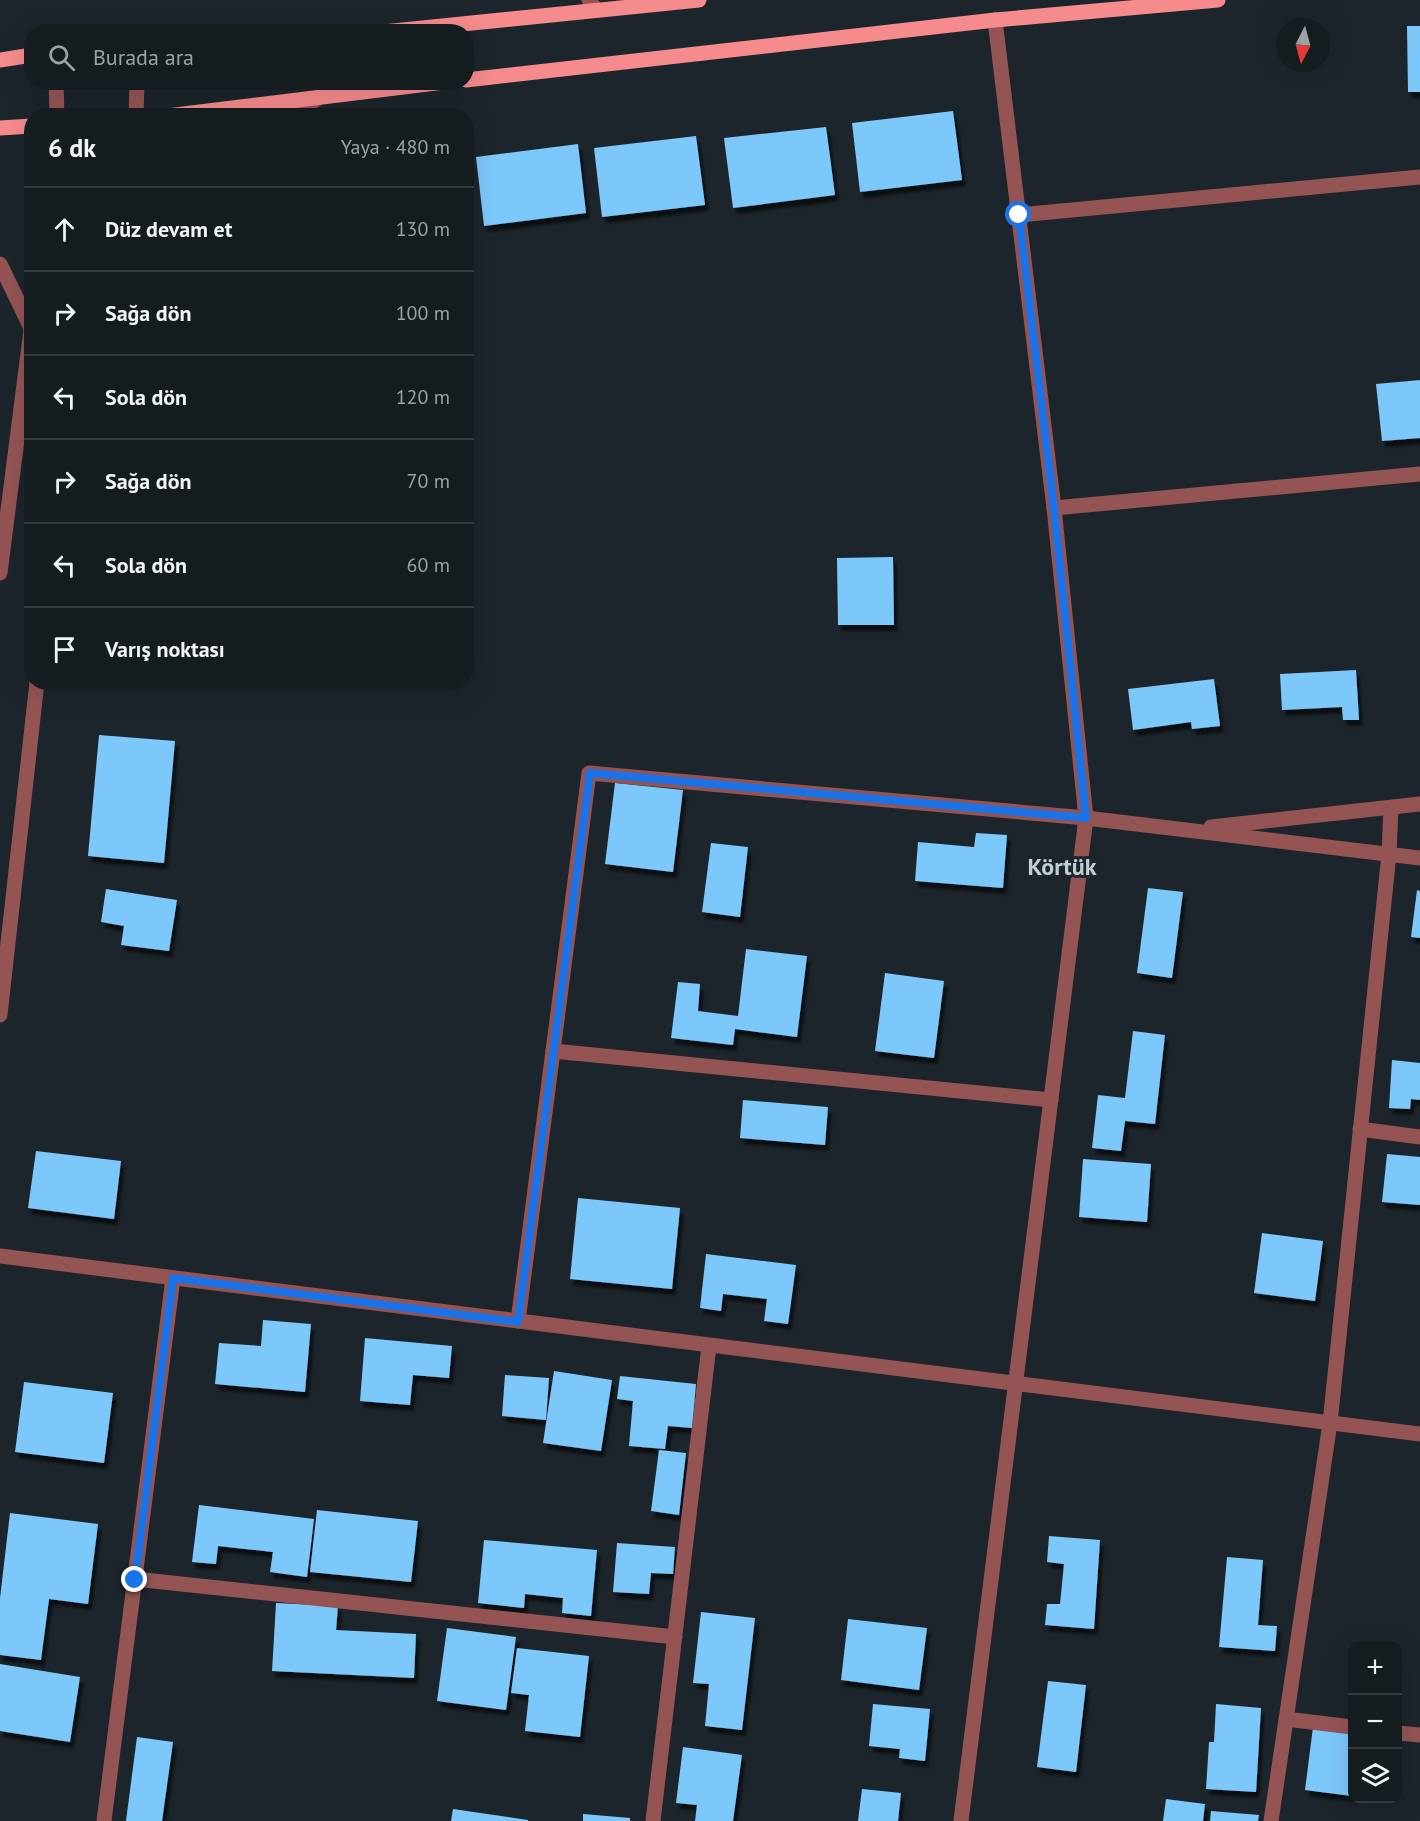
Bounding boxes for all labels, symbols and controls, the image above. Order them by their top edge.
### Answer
north arrow [1276,18,1330,72]
search box [24,24,474,90]
icon: search [45,41,78,74]
text: Burada ara [93,43,194,71]
text: 6 dk [48,131,96,164]
text: Yaya · 480 m [341,134,450,160]
route start [1005,201,1031,227]
icon: ahead [48,213,81,246]
text: Düz devam et [105,215,232,243]
text: 130 m [396,216,450,242]
icon: right [48,297,81,330]
text: Sağa dön [105,299,192,327]
text: 100 m [396,300,450,326]
icon: left [48,381,81,414]
text: Sola dön [105,383,187,411]
text: 120 m [396,384,450,410]
icon: right [48,465,81,498]
text: Sağa dön [105,467,192,495]
text: 70 m [407,468,450,494]
icon: left [48,549,81,582]
text: Sola dön [105,551,187,579]
text: 60 m [407,552,450,578]
icon: arrive [48,633,81,666]
text: Varış noktası [105,635,225,663]
district label: Körtük [1028,851,1097,882]
route end [121,1566,147,1592]
map controls [1348,1641,1402,1803]
button: + [1348,1641,1402,1695]
button: − [1348,1695,1402,1749]
button: layers [1348,1749,1402,1803]

